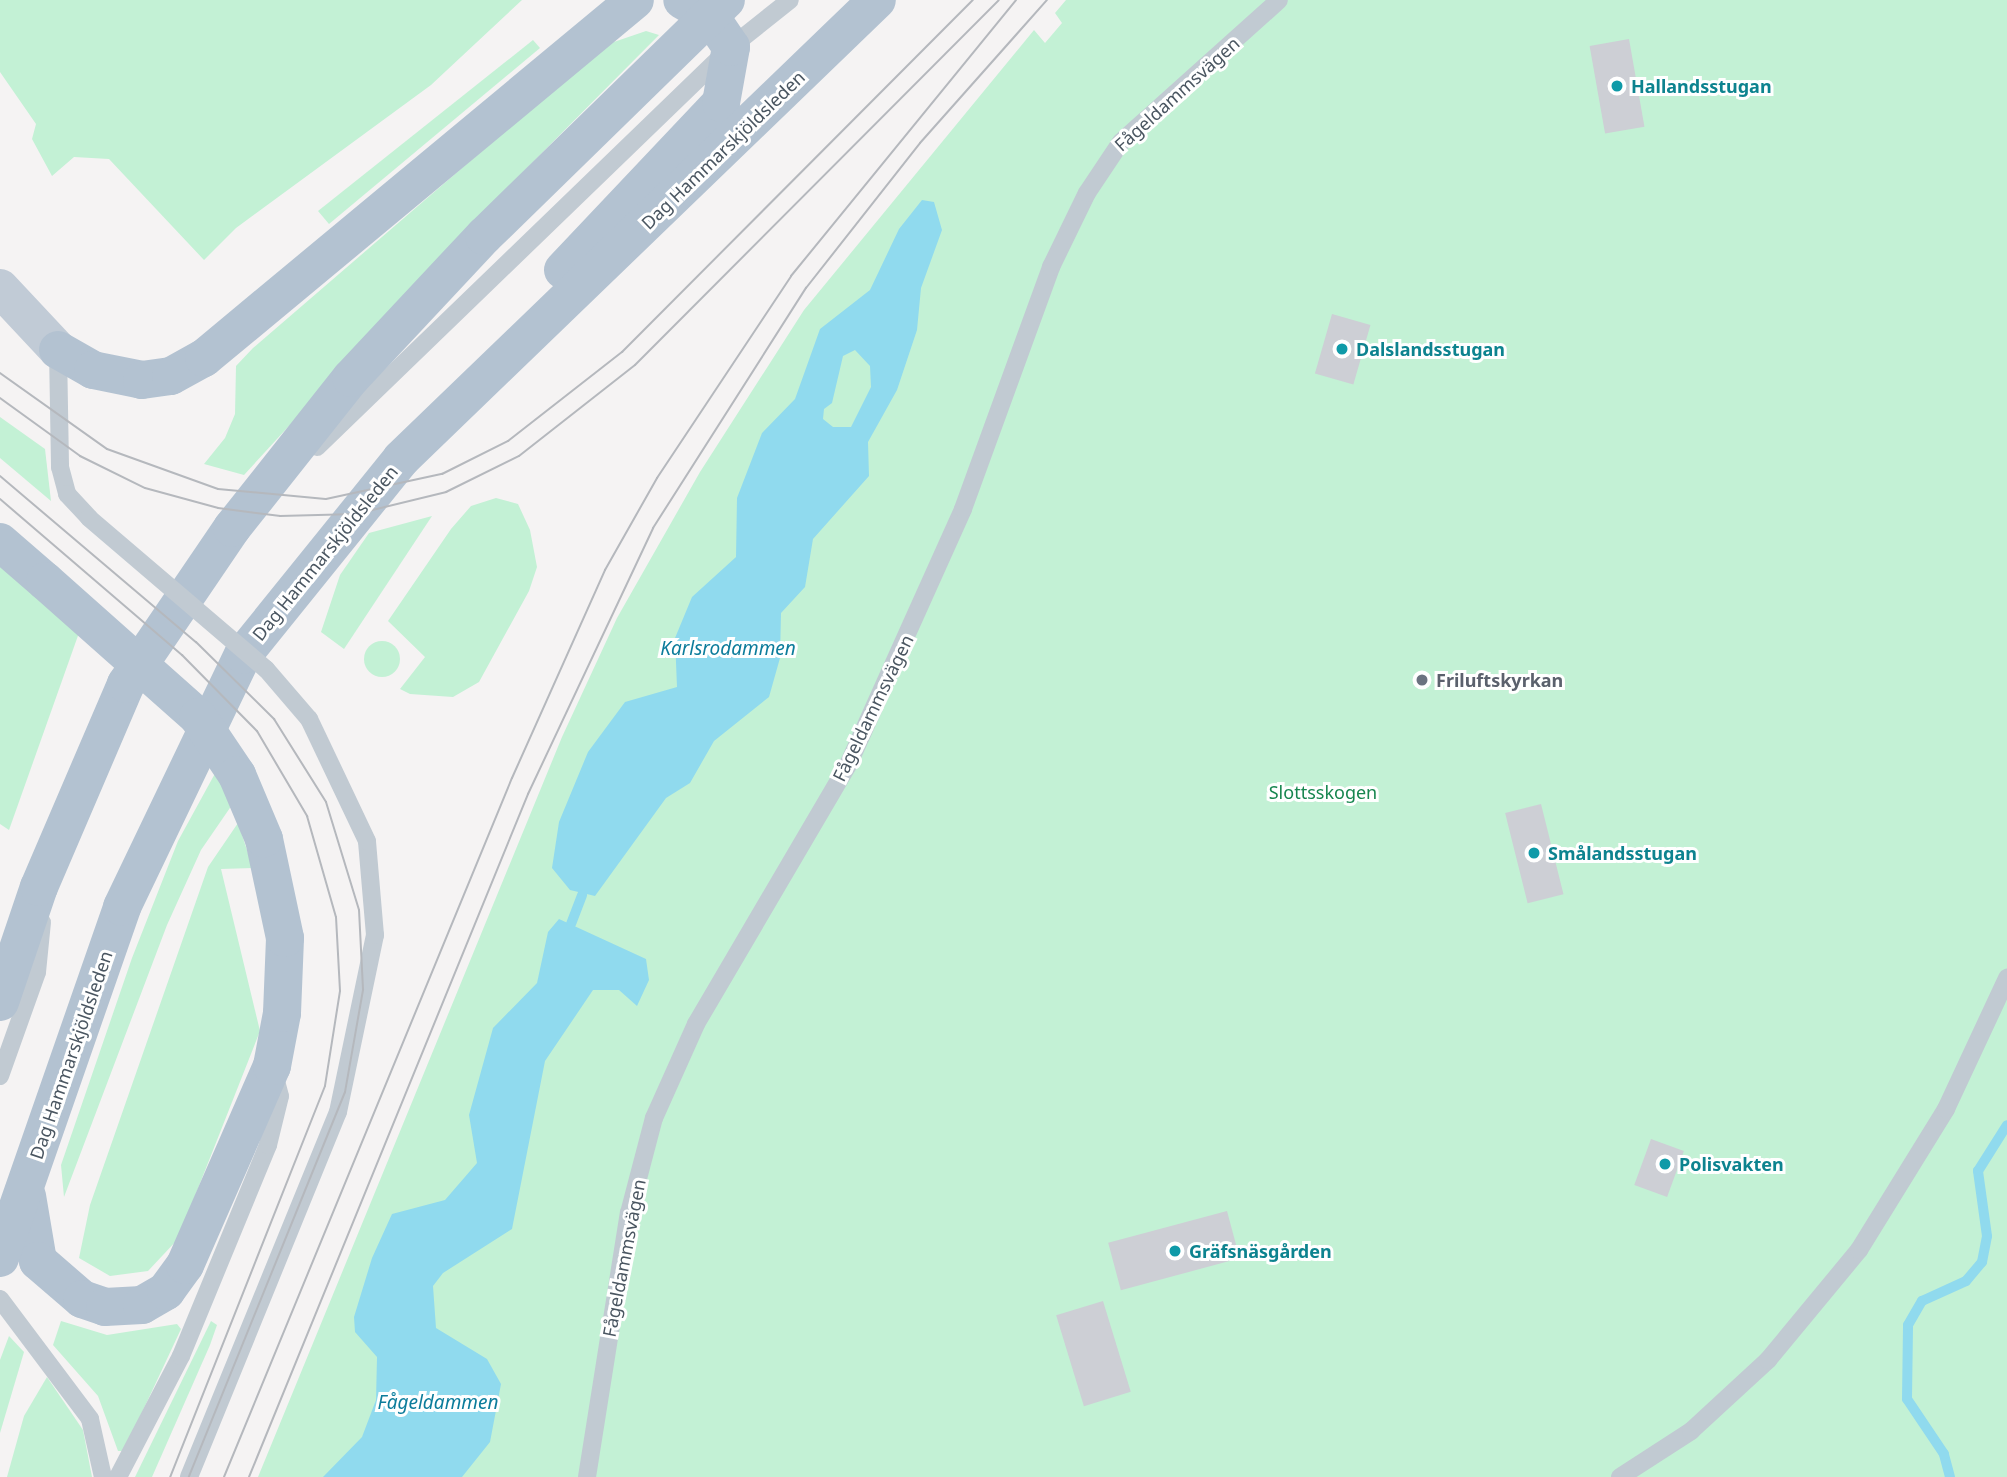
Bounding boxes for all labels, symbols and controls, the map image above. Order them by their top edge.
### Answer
street label: Fågeldammsvägen [1110,32,1244,156]
street label: Dag Hammarskjöldsleden [637,66,809,234]
place label: Hallandsstugan [1631,75,1772,97]
marker: Hallandsstugan [1609,78,1625,94]
place label: Dalslandsstugan [1356,338,1505,360]
marker: Dalslandsstugan [1334,341,1350,357]
street label: Dag Hammarskjöldsleden [248,461,402,645]
street label: Fågeldammsvägen [828,631,918,785]
water label: Karlsrodammen [660,638,796,660]
place label: Friluftskyrkan [1436,669,1563,691]
marker: Friluftskyrkan [1414,672,1430,688]
park label: Slottsskogen [1269,781,1377,803]
place label: Smålandsstugan [1548,842,1697,864]
marker: Smålandsstugan [1526,845,1542,861]
street label: Dag Hammarskjöldsleden [25,948,117,1162]
place label: Polisvakten [1679,1153,1784,1175]
marker: Polisvakten [1657,1156,1673,1172]
street label: Fågeldammsvägen [598,1177,650,1339]
place label: Gräfsnäsgården [1189,1240,1332,1262]
marker: Gräfsnäsgården [1167,1243,1183,1259]
water label: Fågeldammen [378,1392,498,1414]

